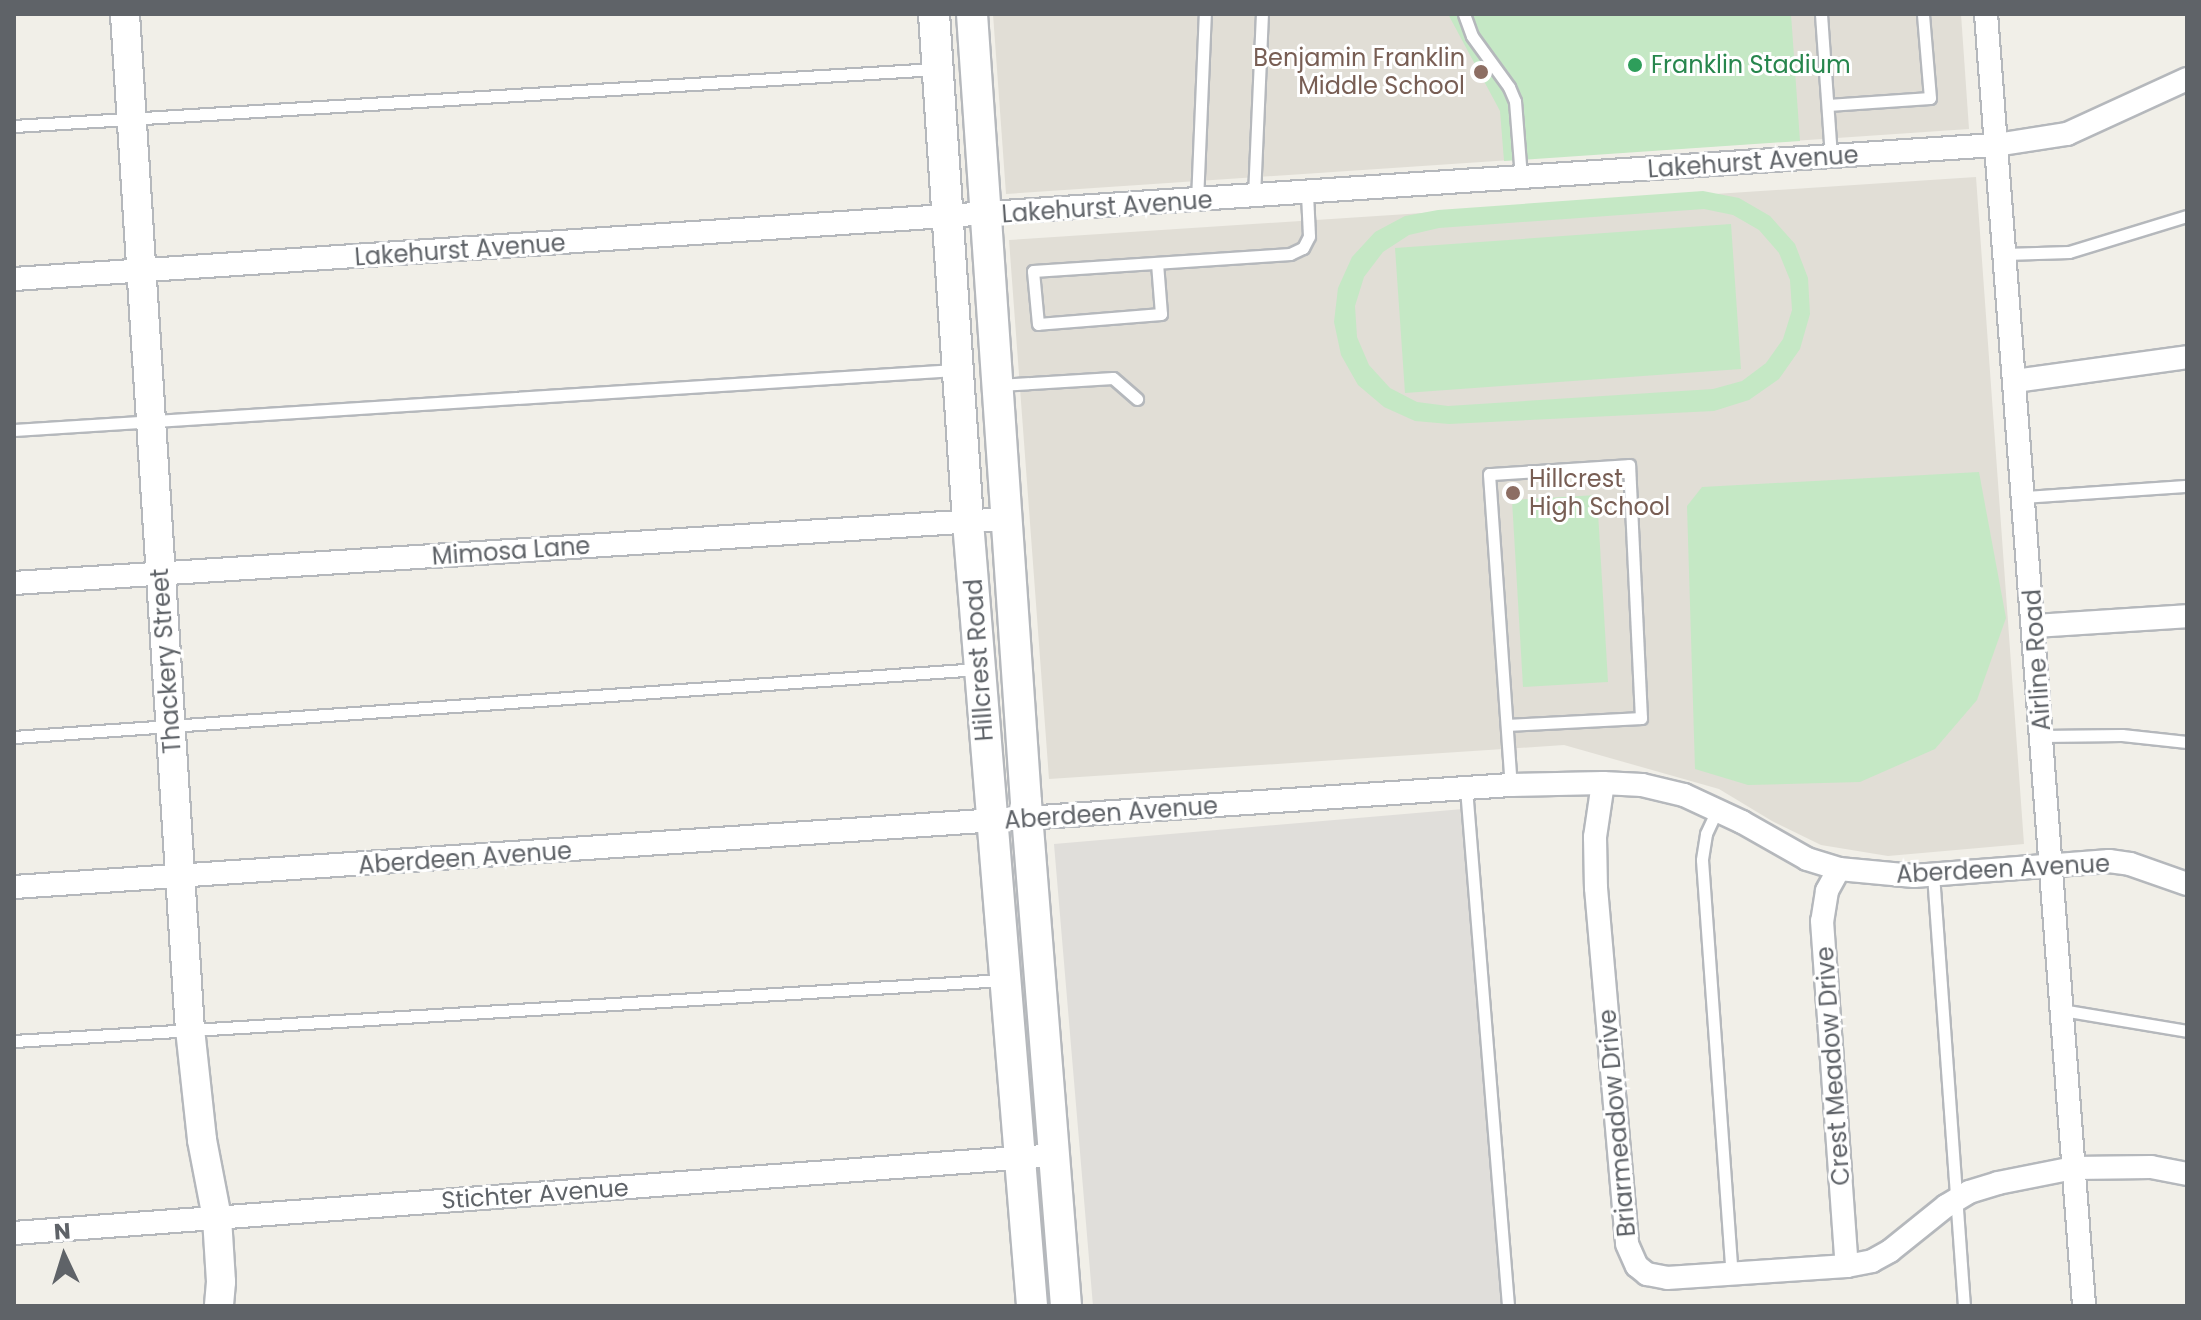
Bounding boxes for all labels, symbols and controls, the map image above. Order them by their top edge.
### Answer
place label: Benjamin Franklin Middle School [1253,44,1465,100]
place label: Franklin Stadium [1651,51,1851,79]
marker: Franklin Stadium [1626,56,1644,74]
marker: Benjamin Franklin Middle School [1472,63,1490,81]
street label: Lakehurst Avenue [1647,140,1859,184]
street label: Lakehurst Avenue [1001,185,1213,229]
street label: Lakehurst Avenue [354,228,566,272]
place label: Hillcrest High School [1529,465,1670,521]
marker: Hillcrest High School [1504,484,1522,502]
street label: Mimosa Lane [431,531,591,571]
street label: Thackery Street [145,567,187,755]
street label: Hillcrest Road [959,578,999,742]
street label: Airline Road [2018,588,2056,732]
street label: Aberdeen Avenue [1003,791,1219,835]
street label: Aberdeen Avenue [357,836,573,880]
street label: Aberdeen Avenue [1895,849,2111,889]
street label: Crest Meadow Drive [1810,945,1856,1187]
street label: Briarmeadow Drive [1593,1008,1641,1238]
street label: Stichter Avenue [440,1173,630,1215]
north arrow [24,1216,104,1296]
text: N [53,1216,72,1248]

